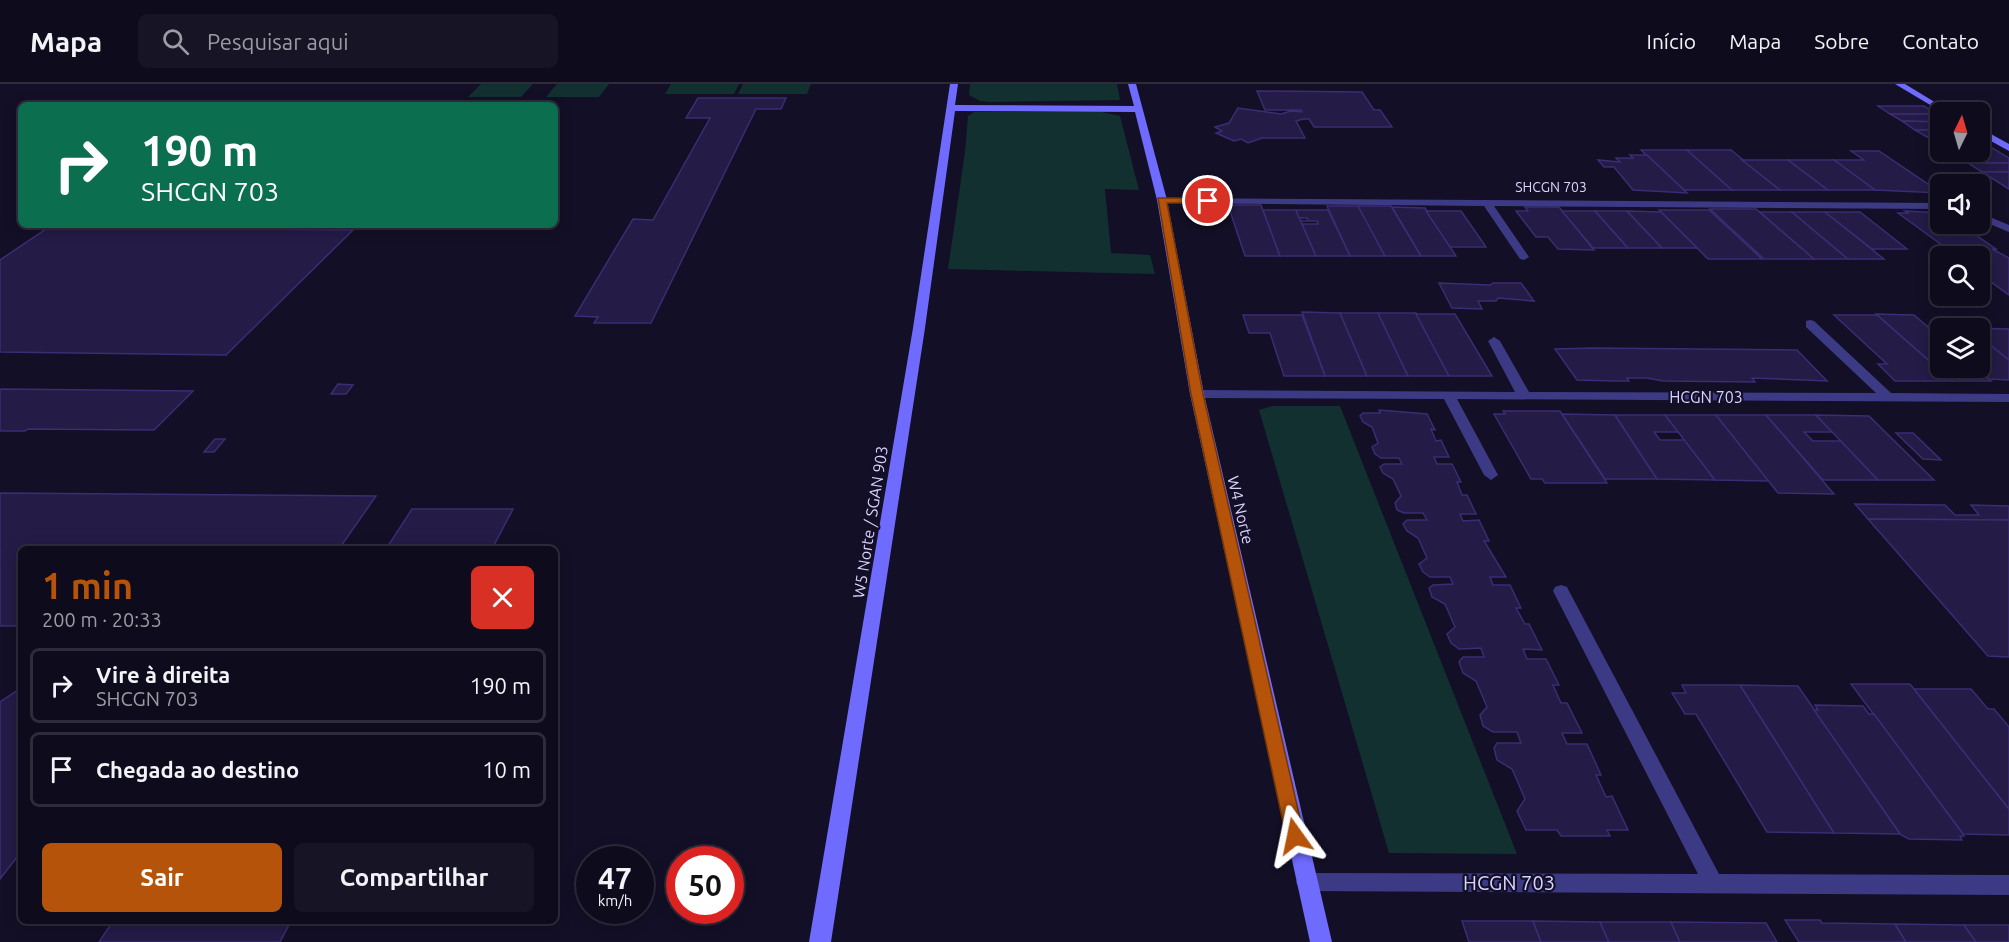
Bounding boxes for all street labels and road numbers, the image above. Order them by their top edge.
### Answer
street label: SHCGN 703 [1515,179,1587,195]
street label: HCGN 703 [1669,388,1743,406]
street label: W5 Norte / SGAN 903 [849,444,891,600]
street label: W4 Norte [1224,474,1258,546]
street label: HCGN 703 [1463,871,1555,894]

